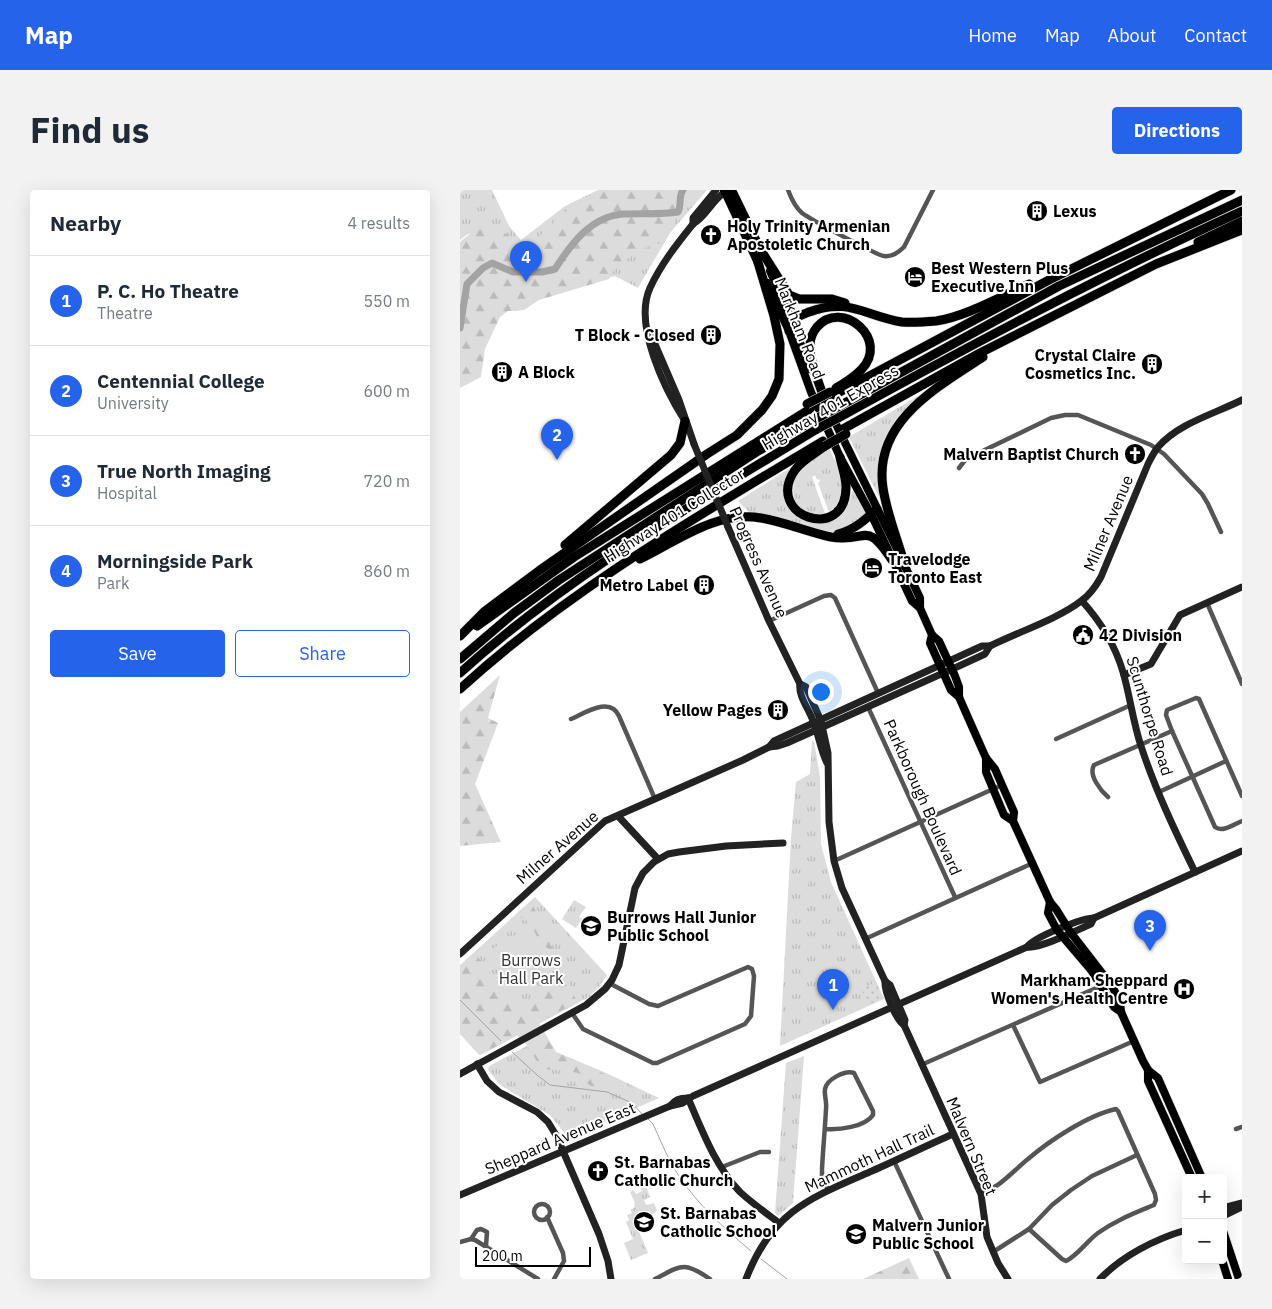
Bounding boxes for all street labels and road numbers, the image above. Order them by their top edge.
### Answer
street label: Markham Road [770,274,830,382]
street label: Highway 401 Express [758,360,902,454]
street label: Highway 401 Collector [600,463,748,567]
street label: Milner Avenue [1079,472,1137,574]
street label: Progress Avenue [725,503,793,621]
street label: Scunthorpe Road [1122,654,1178,778]
street label: Parkborough Boulevard [880,716,966,878]
street label: Milner Avenue [512,806,602,888]
street label: Malvern Street [942,1094,1002,1198]
street label: Sheppard Avenue East [482,1097,638,1179]
street label: Mammoth Hall Trail [801,1119,937,1197]

